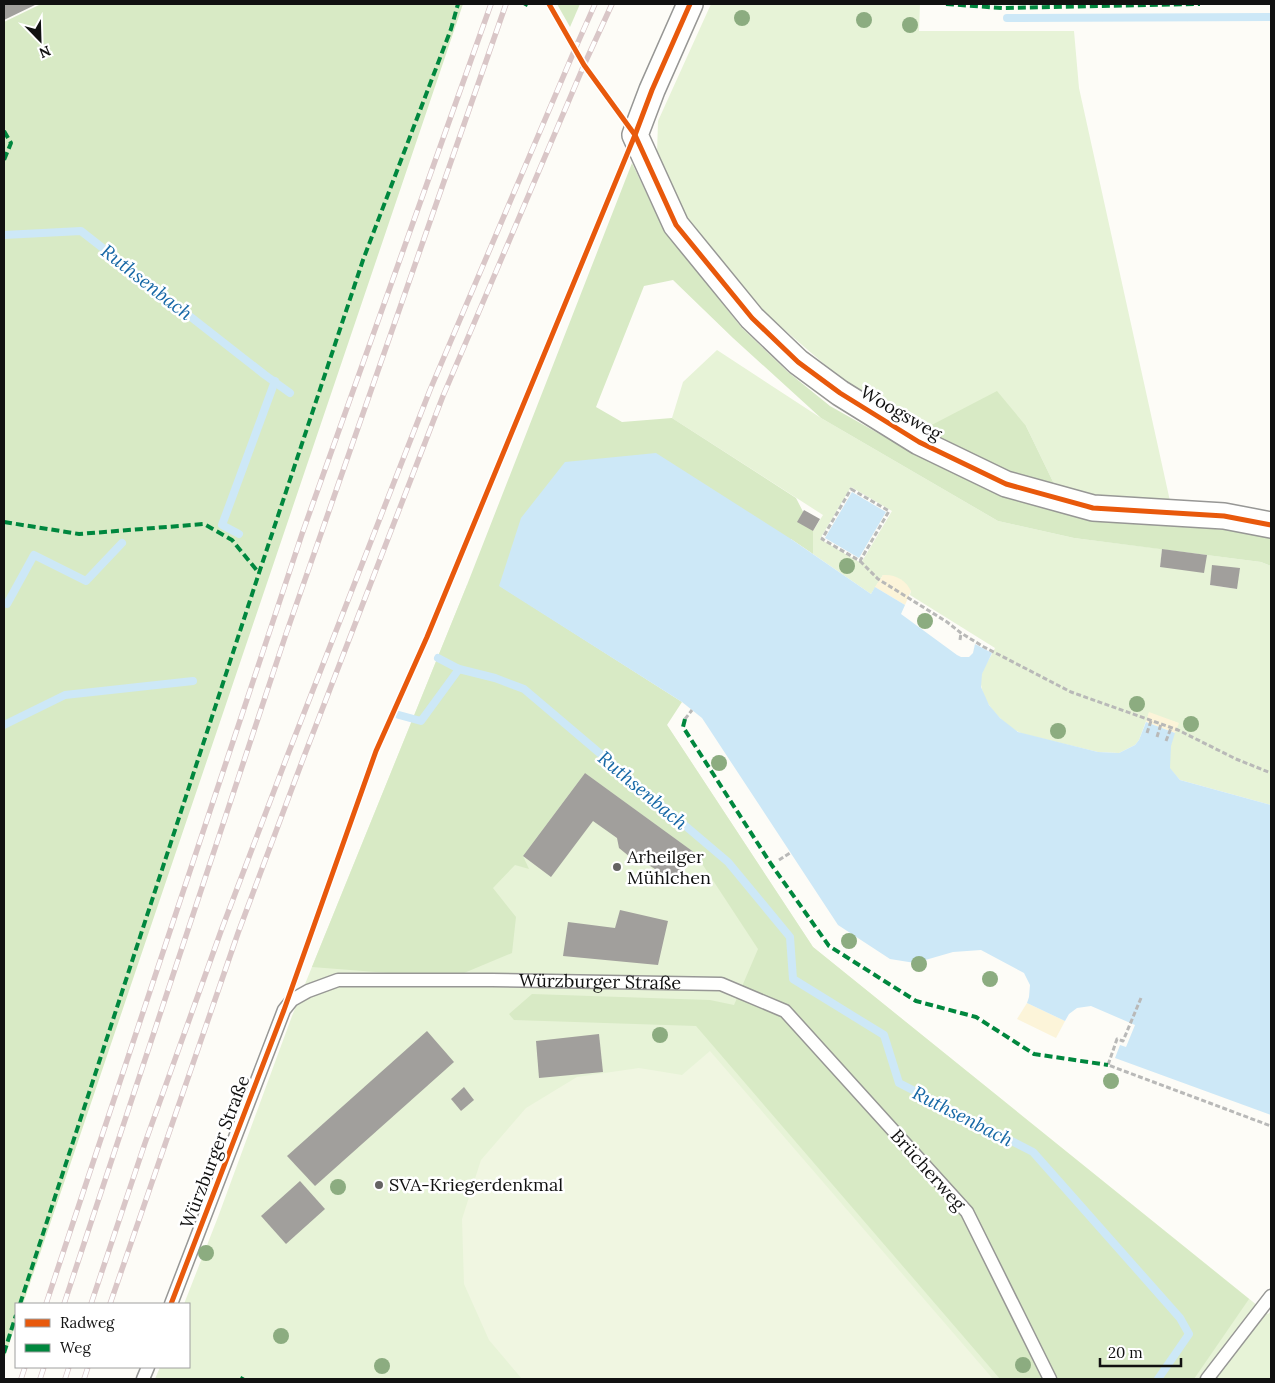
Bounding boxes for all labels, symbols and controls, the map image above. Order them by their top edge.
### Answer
north arrow [15,15,65,65]
text: N [36,42,54,62]
water label: Ruthsenbach [96,239,198,325]
street label: Woogsweg [856,380,947,446]
water label: Ruthsenbach [593,746,693,835]
place label: Arheilger Mühlchen [626,845,711,889]
marker: Arheilger Mühlchen [611,861,623,873]
street label: Würzburger Straße [519,968,681,994]
street label: Würzburger Straße [175,1072,254,1232]
water label: Ruthsenbach [909,1080,1017,1152]
street label: Brücherweg [886,1124,972,1216]
place label: SVA-Kriegerdenkmal [389,1173,563,1196]
marker: SVA-Kriegerdenkmal [373,1179,385,1191]
legend [15,1303,190,1368]
text: Radweg [60,1313,115,1332]
scale bar [1100,1336,1181,1368]
text: Weg [60,1338,91,1357]
text: 20 m [1108,1343,1143,1362]

